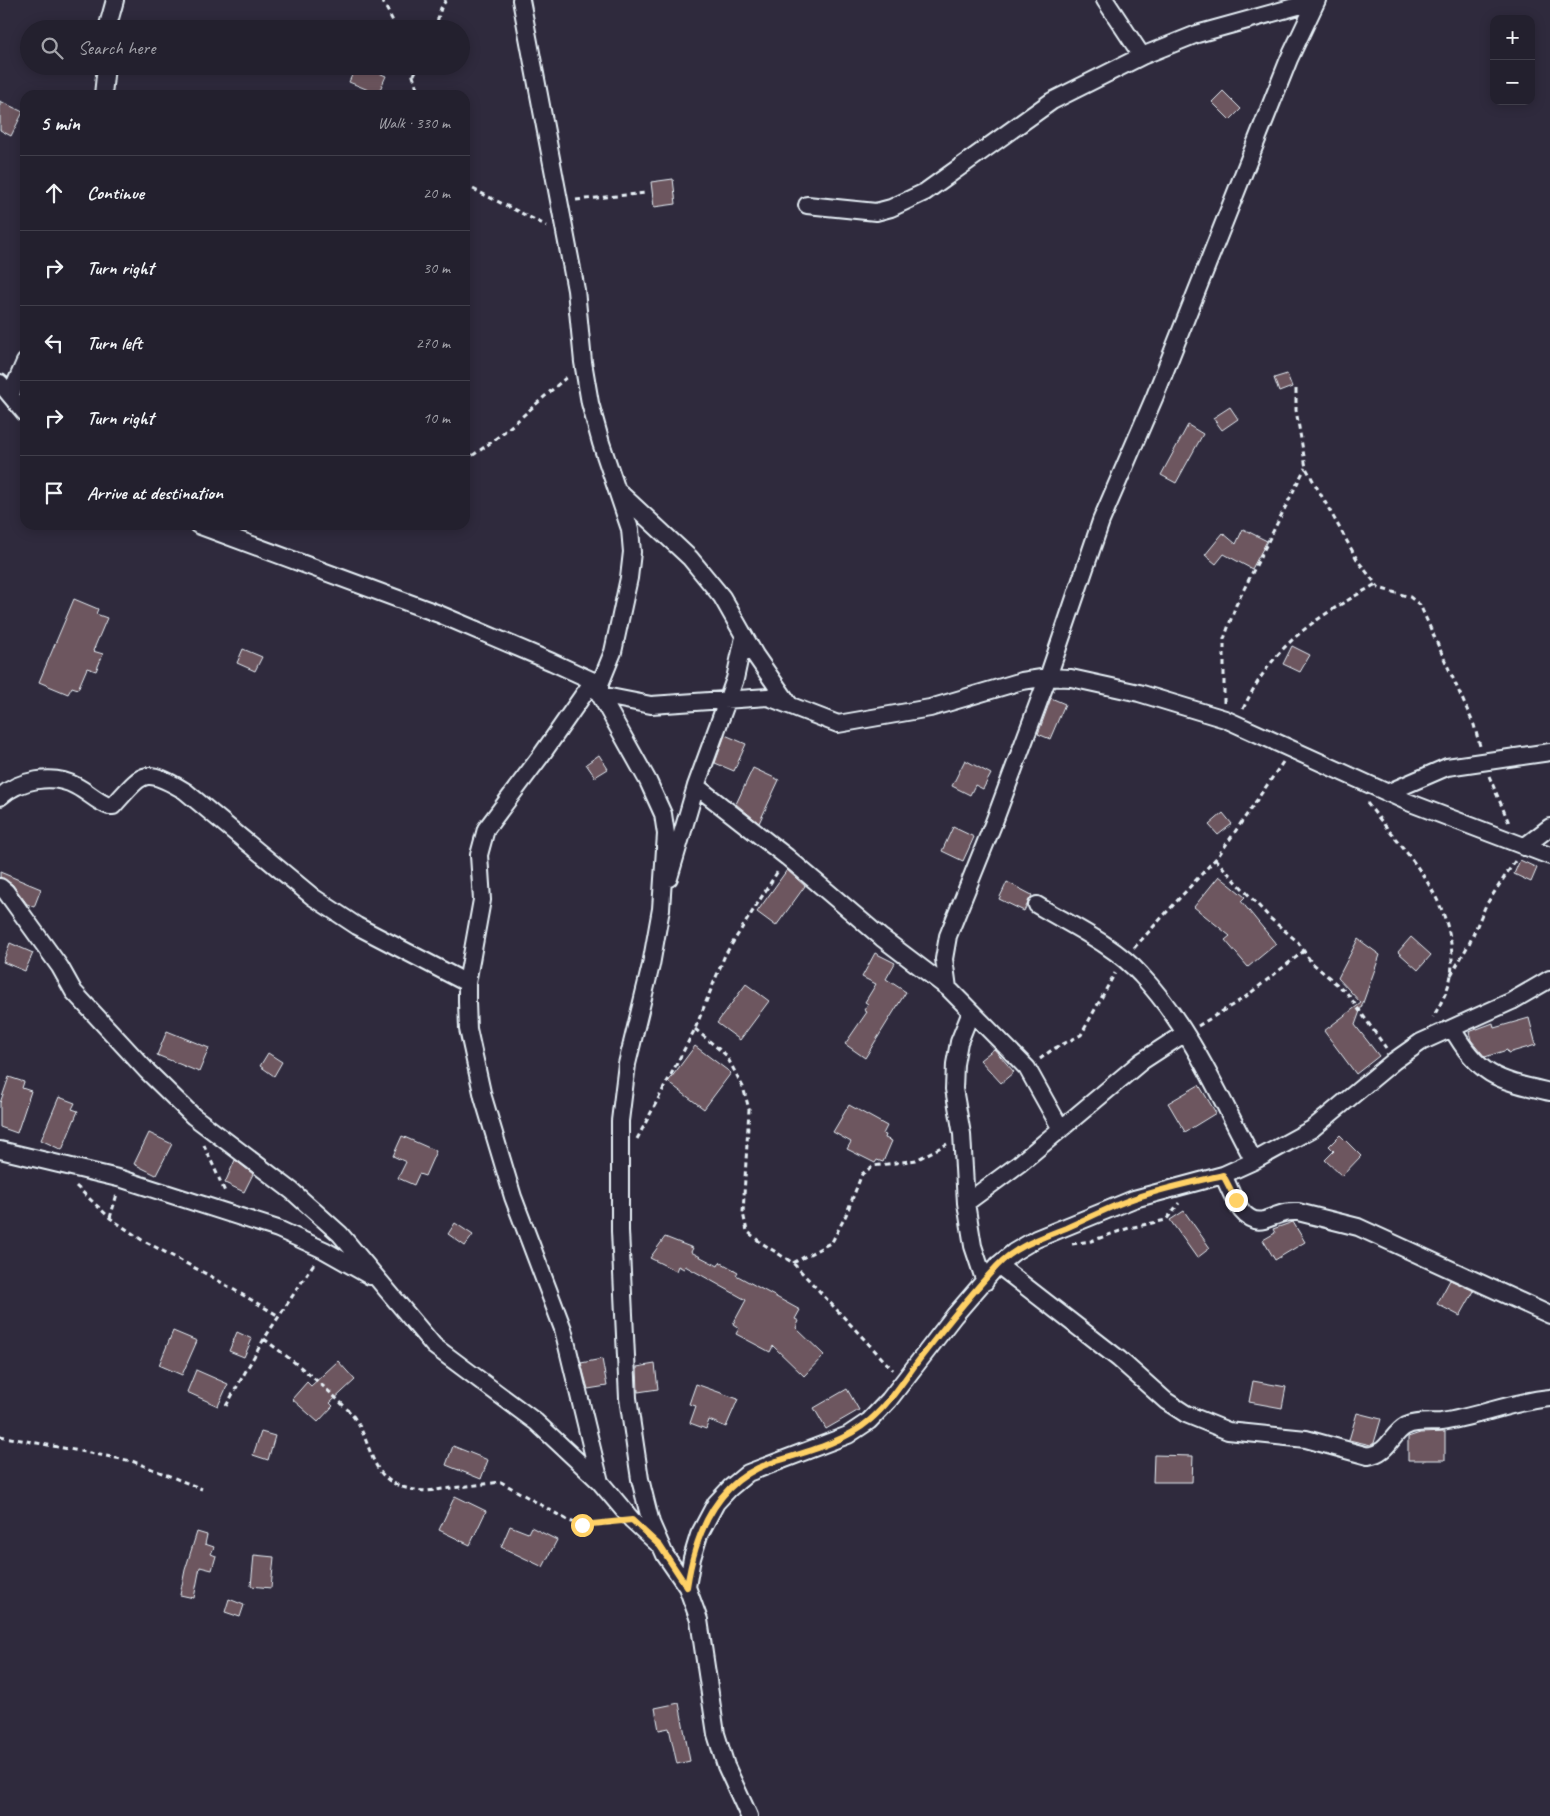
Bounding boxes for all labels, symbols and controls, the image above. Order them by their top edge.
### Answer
map controls [1490,15,1535,105]
button: + [1490,15,1535,60]
search box [20,20,470,75]
icon: search [38,34,66,62]
text: Search here [78,36,155,60]
button: − [1490,60,1535,105]
text: 5 min [40,110,80,136]
text: Walk · 330 m [378,113,450,133]
icon: ahead [40,179,68,207]
text: Continue [87,181,144,205]
text: 20 m [423,183,450,203]
icon: right [40,254,68,282]
text: Turn right [87,256,154,280]
text: 30 m [423,258,450,278]
icon: left [40,329,68,357]
text: Turn left [87,331,142,355]
text: 270 m [416,333,450,353]
icon: right [40,404,68,432]
text: Turn right [87,406,154,430]
text: 10 m [423,408,450,428]
icon: arrive [40,479,68,507]
text: Arrive at destination [87,481,223,505]
route end [1225,1189,1248,1212]
route start [571,1514,594,1537]

